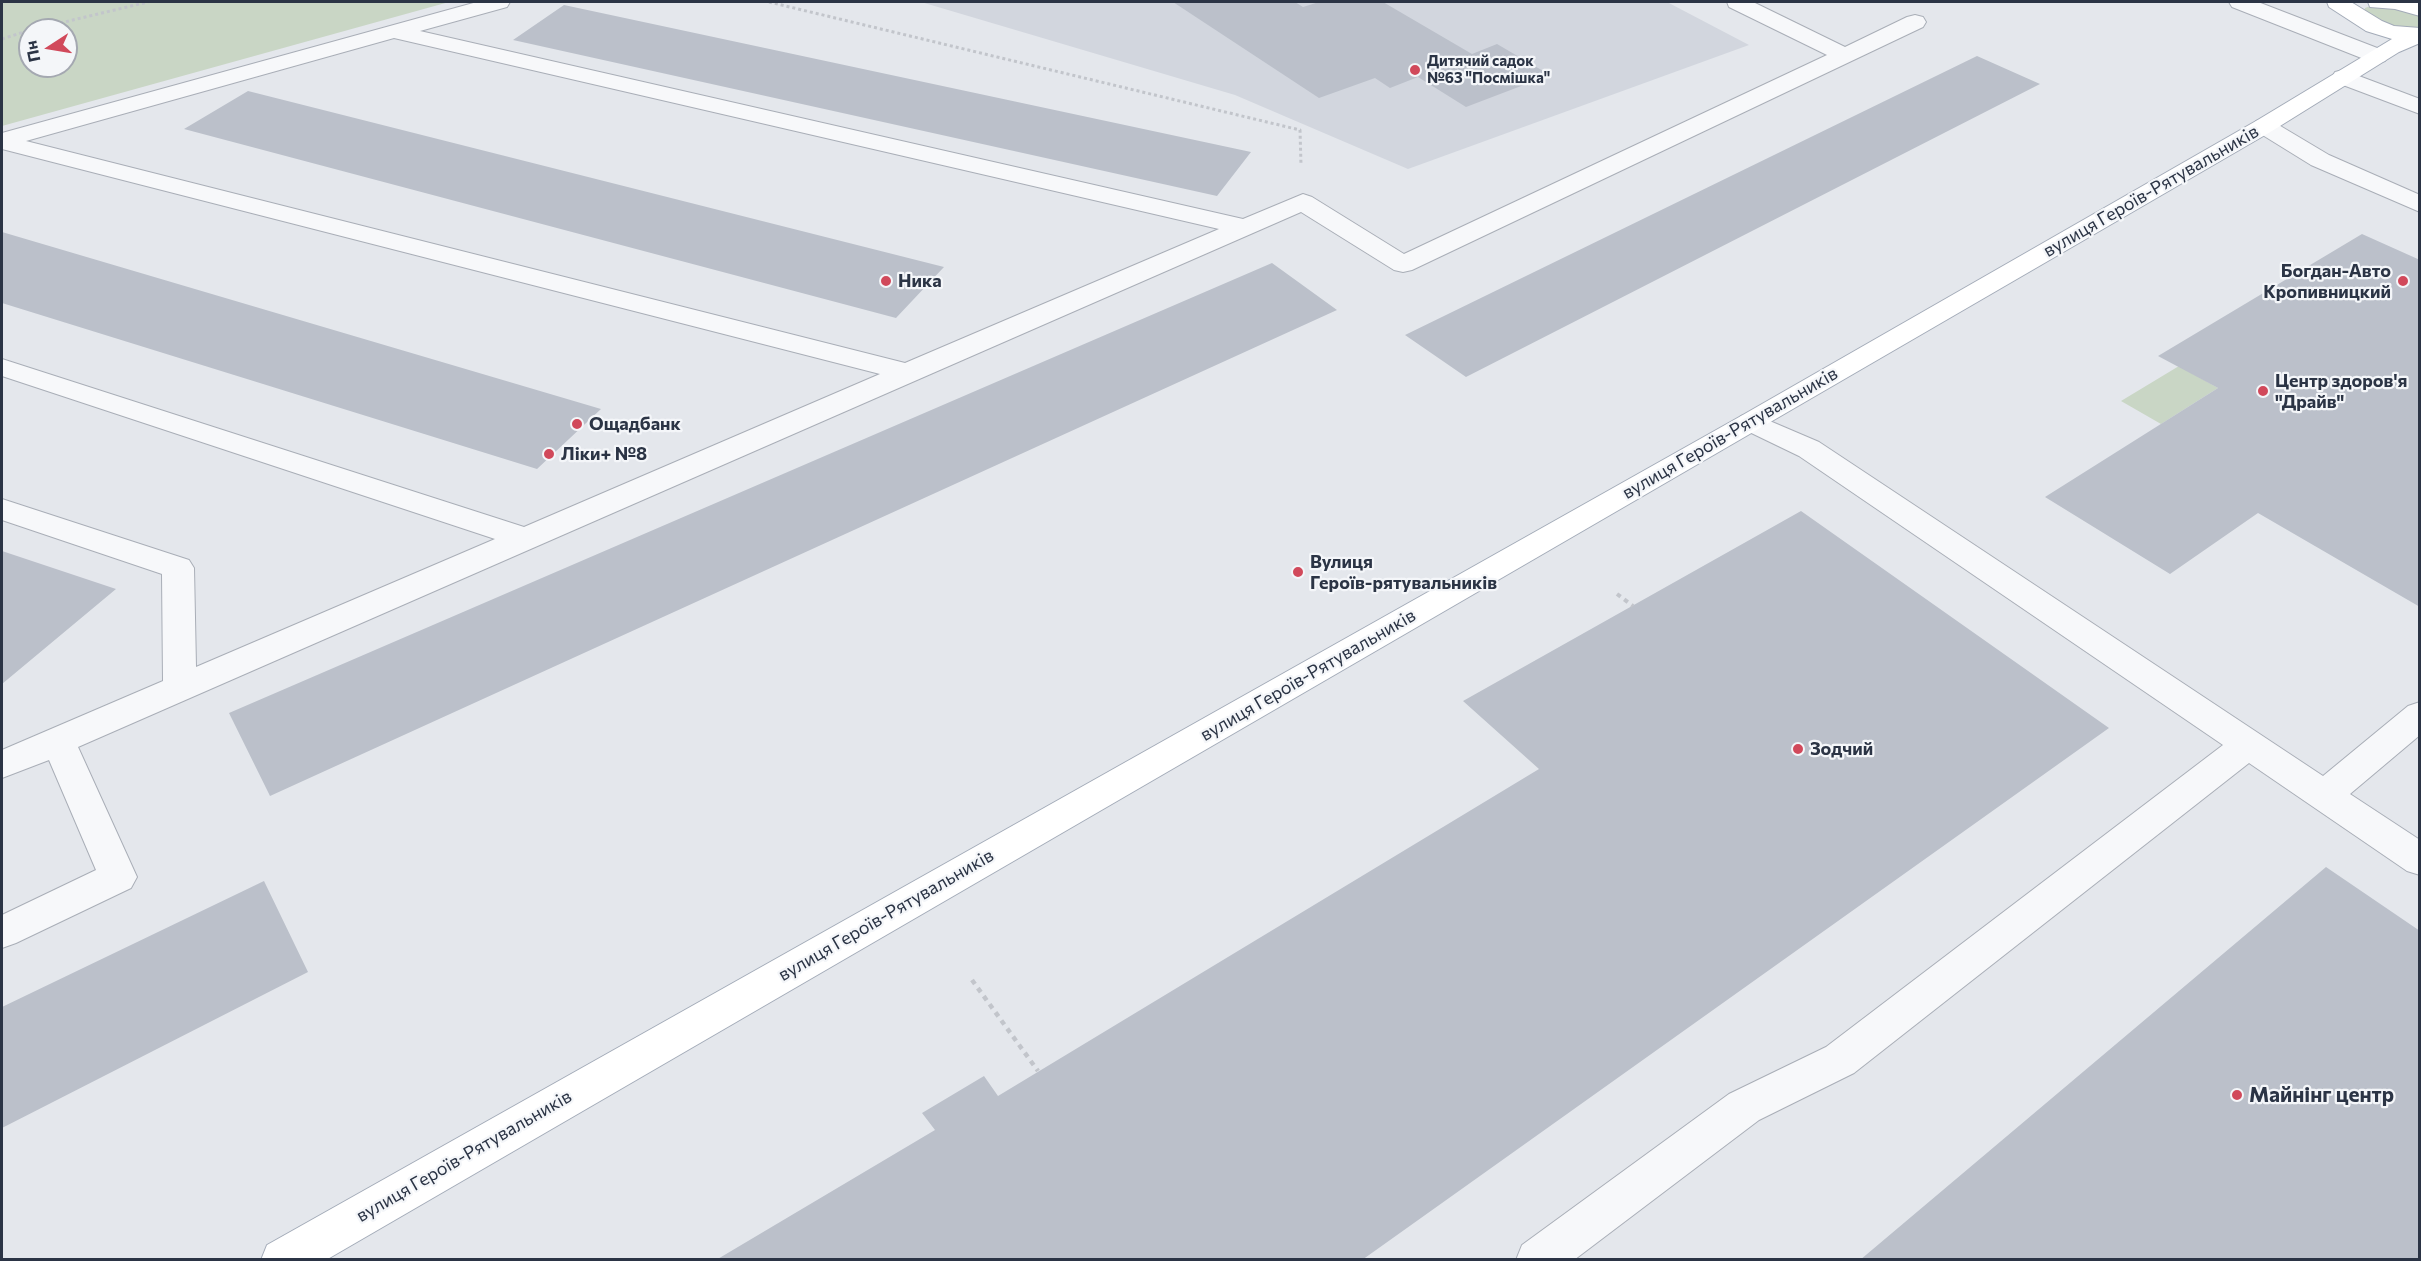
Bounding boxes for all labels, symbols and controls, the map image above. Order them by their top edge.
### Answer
north arrow [18,18,78,78]
text: Пн [20,39,43,64]
place label: Дитячий садок №63 "Посмішка" [1427,52,1550,87]
marker: Дитячий садок №63 "Посмішка" [1408,63,1422,77]
street label: вулиця Героїв-Рятувальників [2039,120,2263,262]
place label: Богдан-Авто Кропивницкий [2263,260,2391,302]
place label: Ника [898,270,942,292]
marker: Ника [879,274,893,288]
marker: Богдан-Авто Кропивницкий [2396,274,2410,288]
street label: вулиця Героїв-Рятувальників [1618,362,1842,504]
place label: Центр здоров'я "Драйв" [2275,370,2407,412]
marker: Центр здоров'я "Драйв" [2256,384,2270,398]
place label: Ощадбанк [589,413,681,435]
marker: Ощадбанк [570,417,584,431]
place label: Ліки+ №8 [561,443,647,465]
marker: Ліки+ №8 [542,447,556,461]
place label: Вулиця Героїв-рятувальників [1310,551,1497,594]
marker: Вулиця Героїв-рятувальників [1291,565,1305,579]
street label: вулиця Героїв-Рятувальників [1196,604,1420,746]
place label: Зодчий [1810,738,1873,760]
marker: Зодчий [1791,742,1805,756]
street label: вулиця Героїв-Рятувальників [774,844,998,986]
place label: Майнінг центр [2249,1082,2394,1108]
street label: вулиця Героїв-Рятувальників [352,1085,576,1227]
marker: Майнінг центр [2230,1088,2244,1102]

